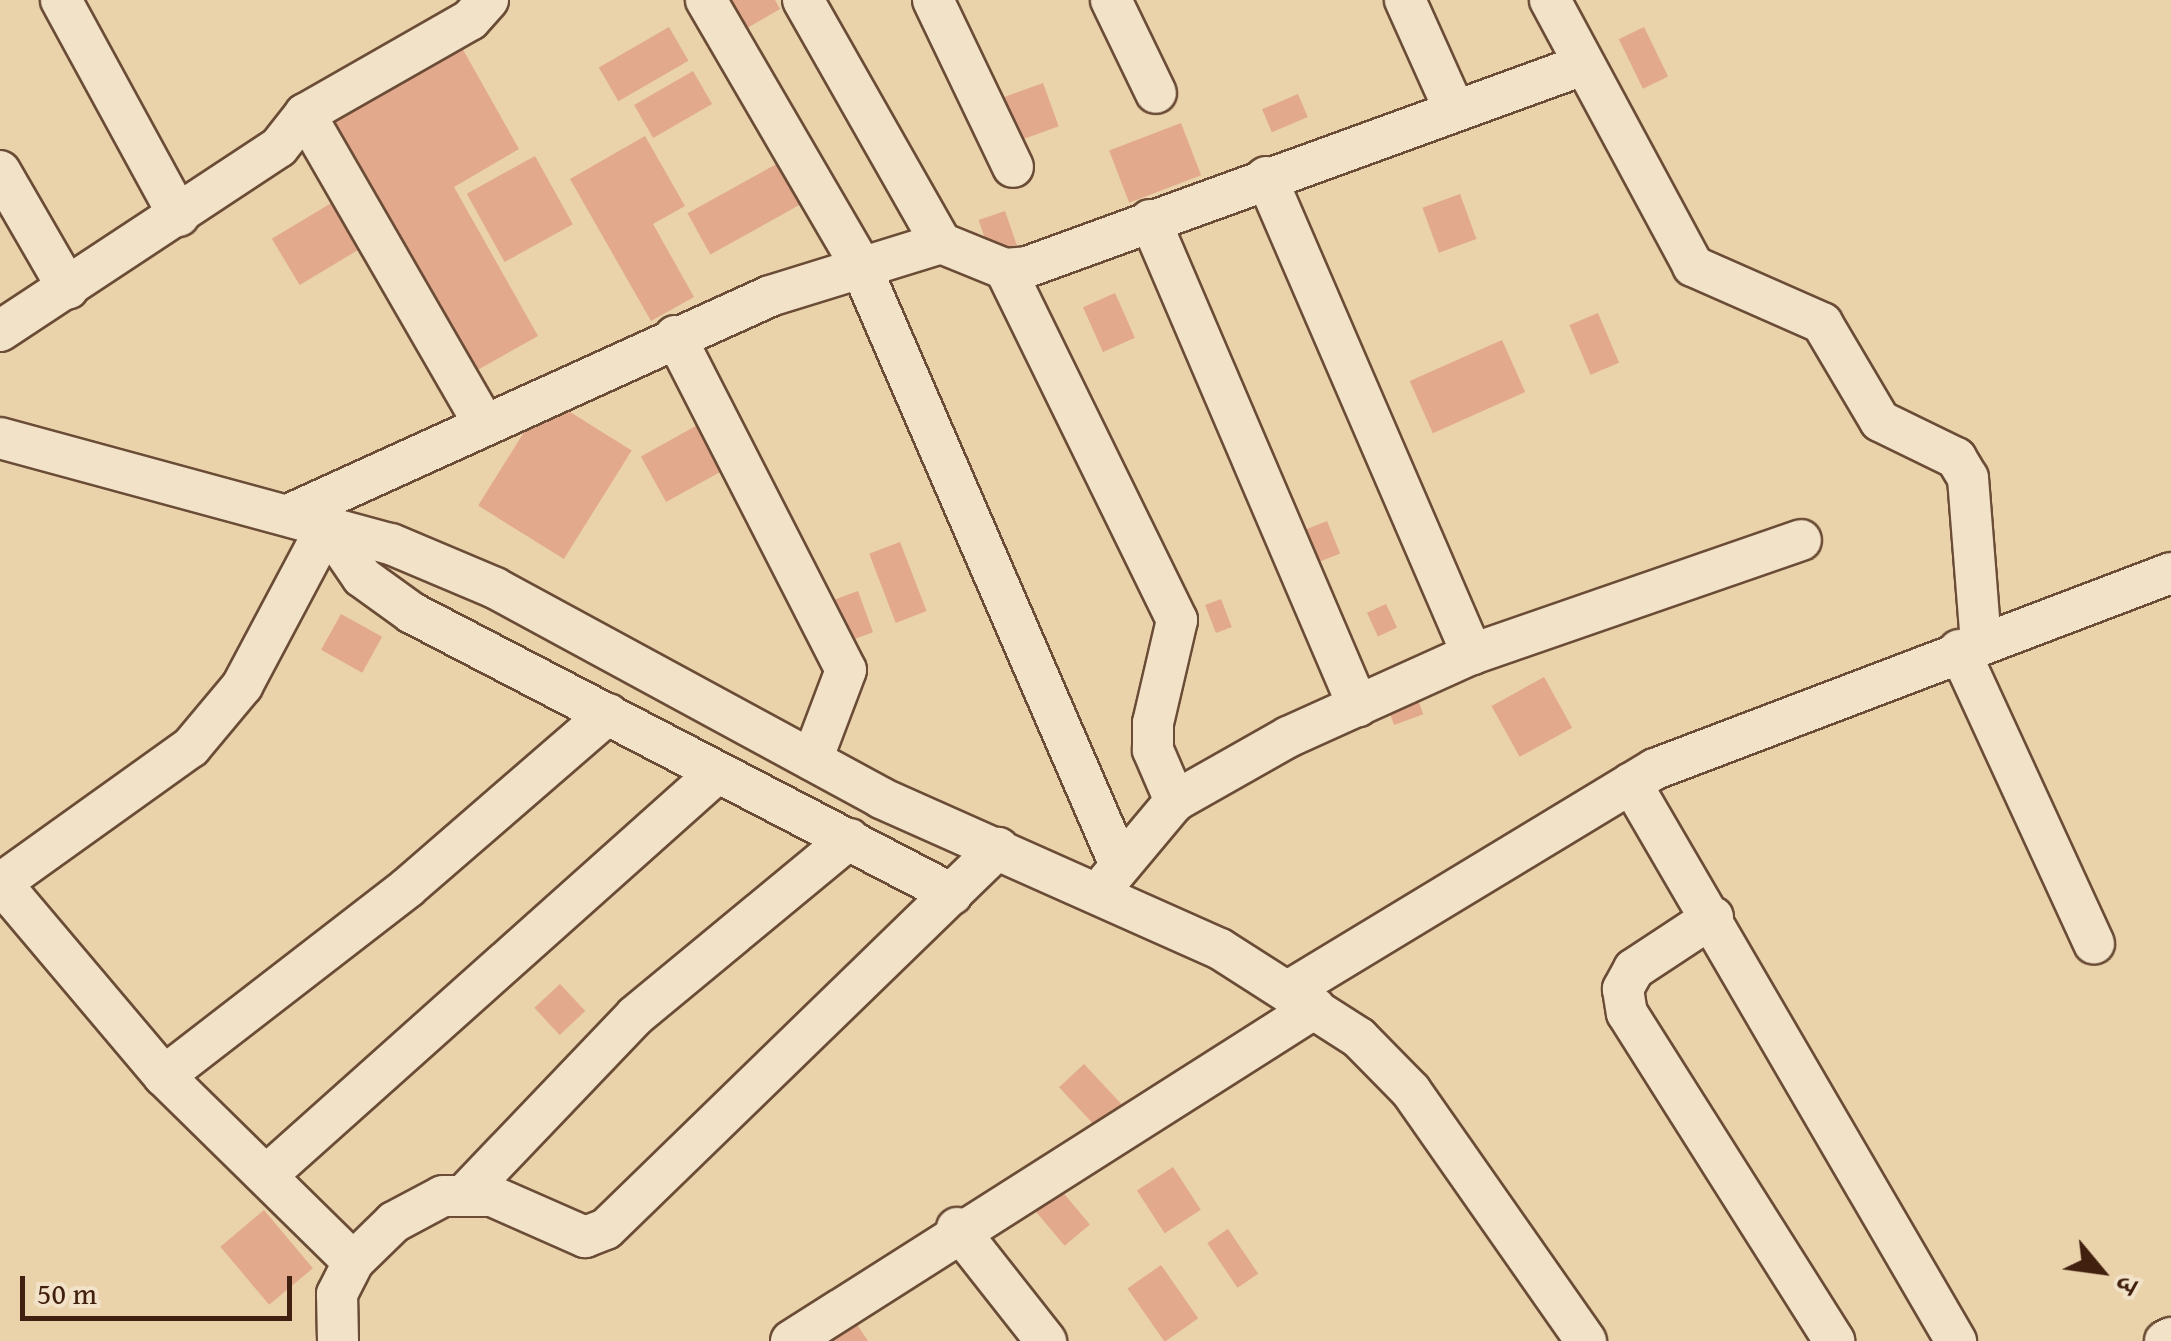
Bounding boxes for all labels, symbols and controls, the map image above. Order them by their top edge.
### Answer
north arrow [2051,1221,2151,1321]
scale bar [25,1256,298,1318]
text: उ [2106,1270,2149,1302]
text: 50 m [37,1271,97,1315]

